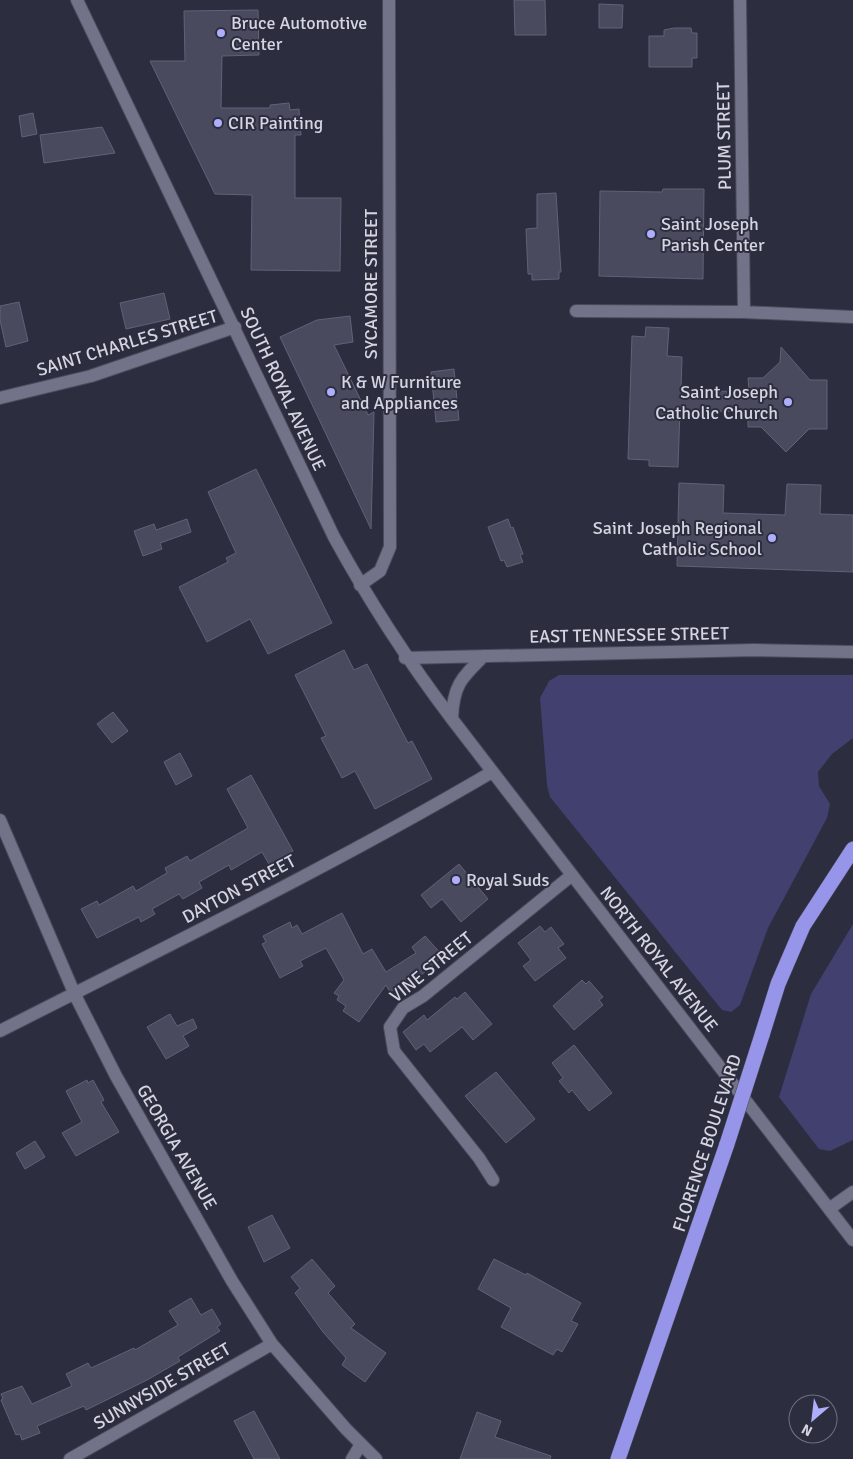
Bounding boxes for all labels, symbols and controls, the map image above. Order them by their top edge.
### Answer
place label: Bruce Automotive Center [231,12,367,55]
marker: Bruce Automotive Center [215,27,227,39]
street label: PLUM STREET [712,82,736,190]
place label: CIR Painting [228,112,323,134]
marker: CIR Painting [212,117,224,129]
street label: SYCAMORE STREET [360,209,382,359]
place label: Saint Joseph Parish Center [661,213,765,256]
marker: Saint Joseph Parish Center [645,228,657,240]
street label: SOUTH ROYAL AVENUE [235,304,331,474]
street label: SAINT CHARLES STREET [34,305,220,381]
place label: K & W Furniture and Appliances [341,371,462,414]
place label: Saint Joseph Catholic Church [655,381,778,424]
marker: K & W Furniture and Appliances [325,386,337,398]
marker: Saint Joseph Catholic Church [782,396,794,408]
place label: Saint Joseph Regional Catholic School [593,517,762,560]
marker: Saint Joseph Regional Catholic School [766,532,778,544]
street label: EAST TENNESSEE STREET [529,622,729,648]
street label: DAYTON STREET [178,850,300,928]
place label: Royal Suds [466,869,550,891]
marker: Royal Suds [450,874,462,886]
street label: NORTH ROYAL AVENUE [595,882,723,1036]
street label: VINE STREET [385,927,477,1007]
street label: FLORENCE BOULEVARD [668,1051,746,1235]
street label: GEORGIA AVENUE [132,1080,222,1214]
street label: SUNNYSIDE STREET [89,1338,235,1434]
north arrow [788,1394,838,1444]
text: N [799,1420,815,1440]

